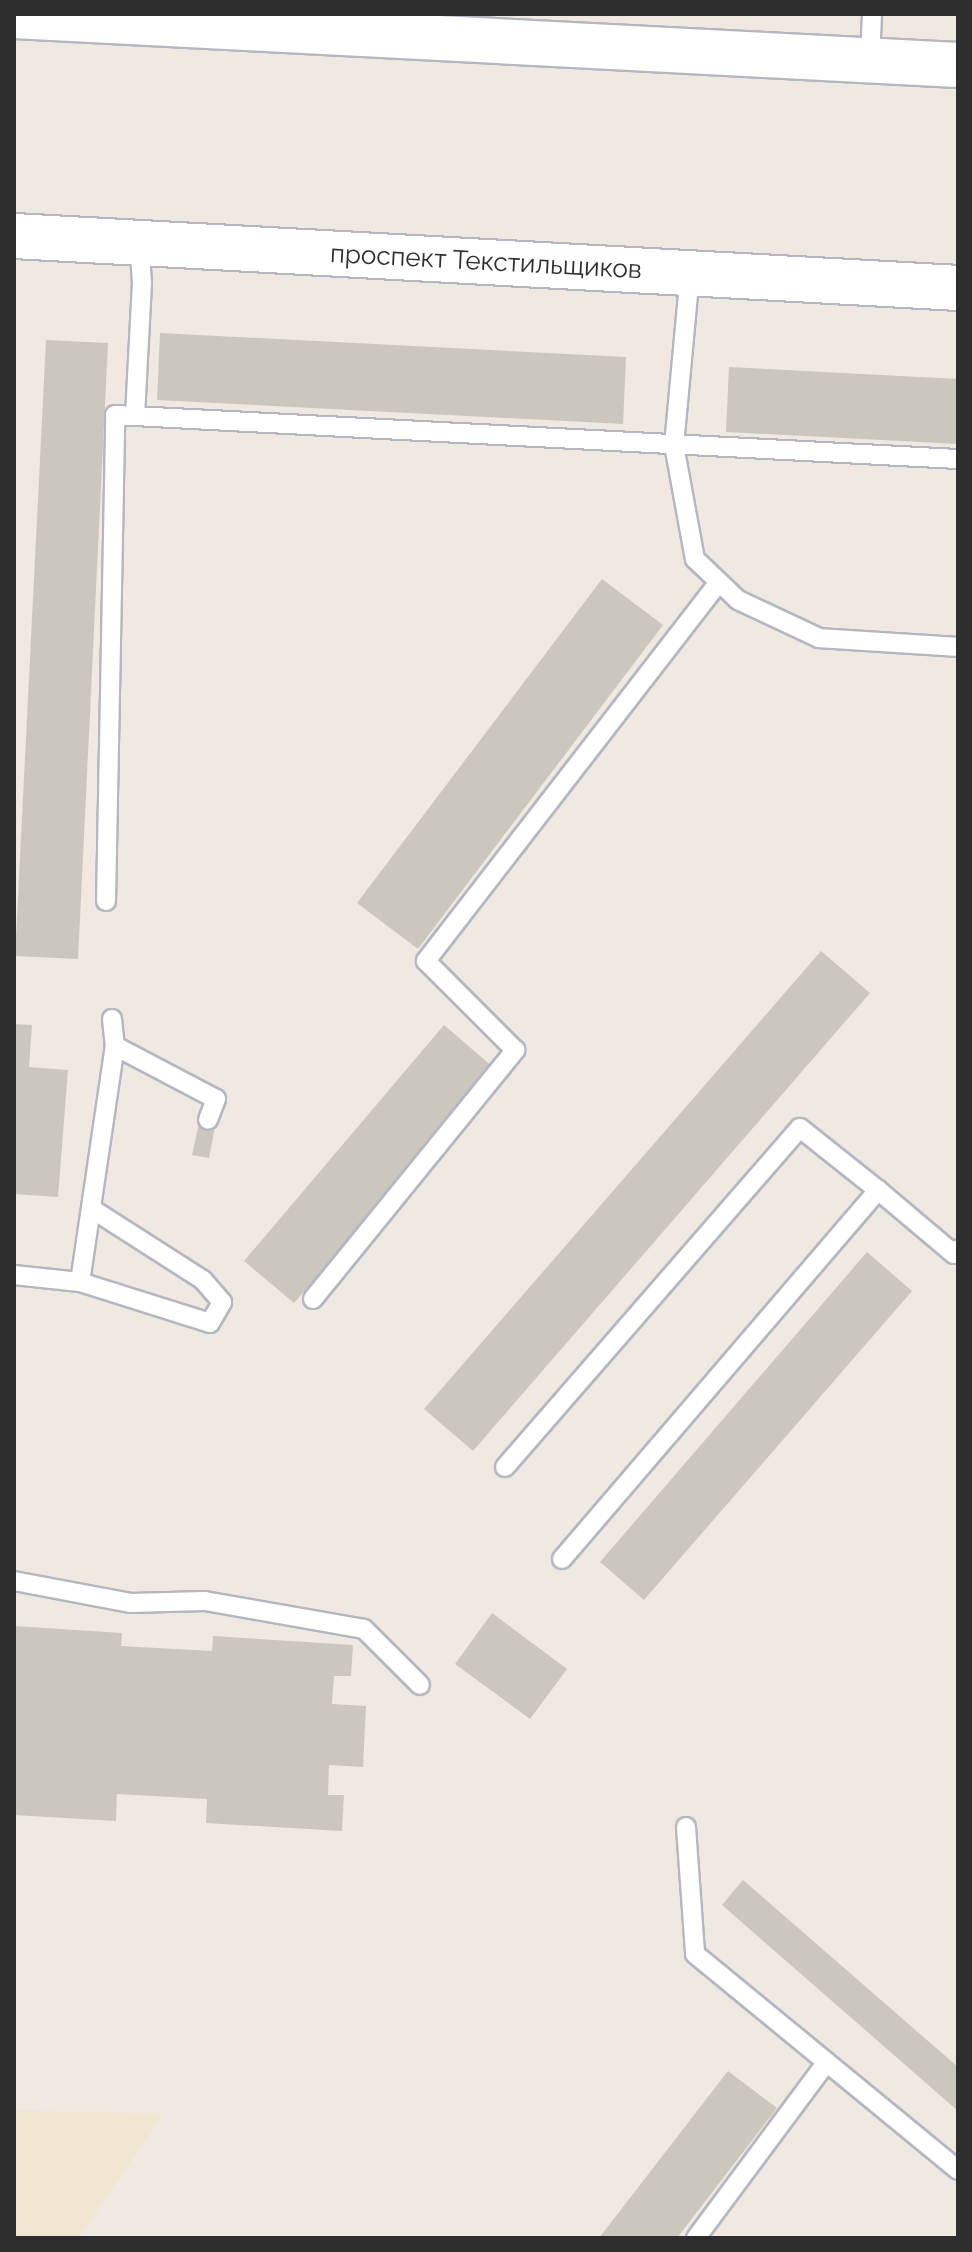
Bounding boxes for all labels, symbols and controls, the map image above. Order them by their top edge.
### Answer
street label: проспект Текстильщиков [329,238,643,286]

